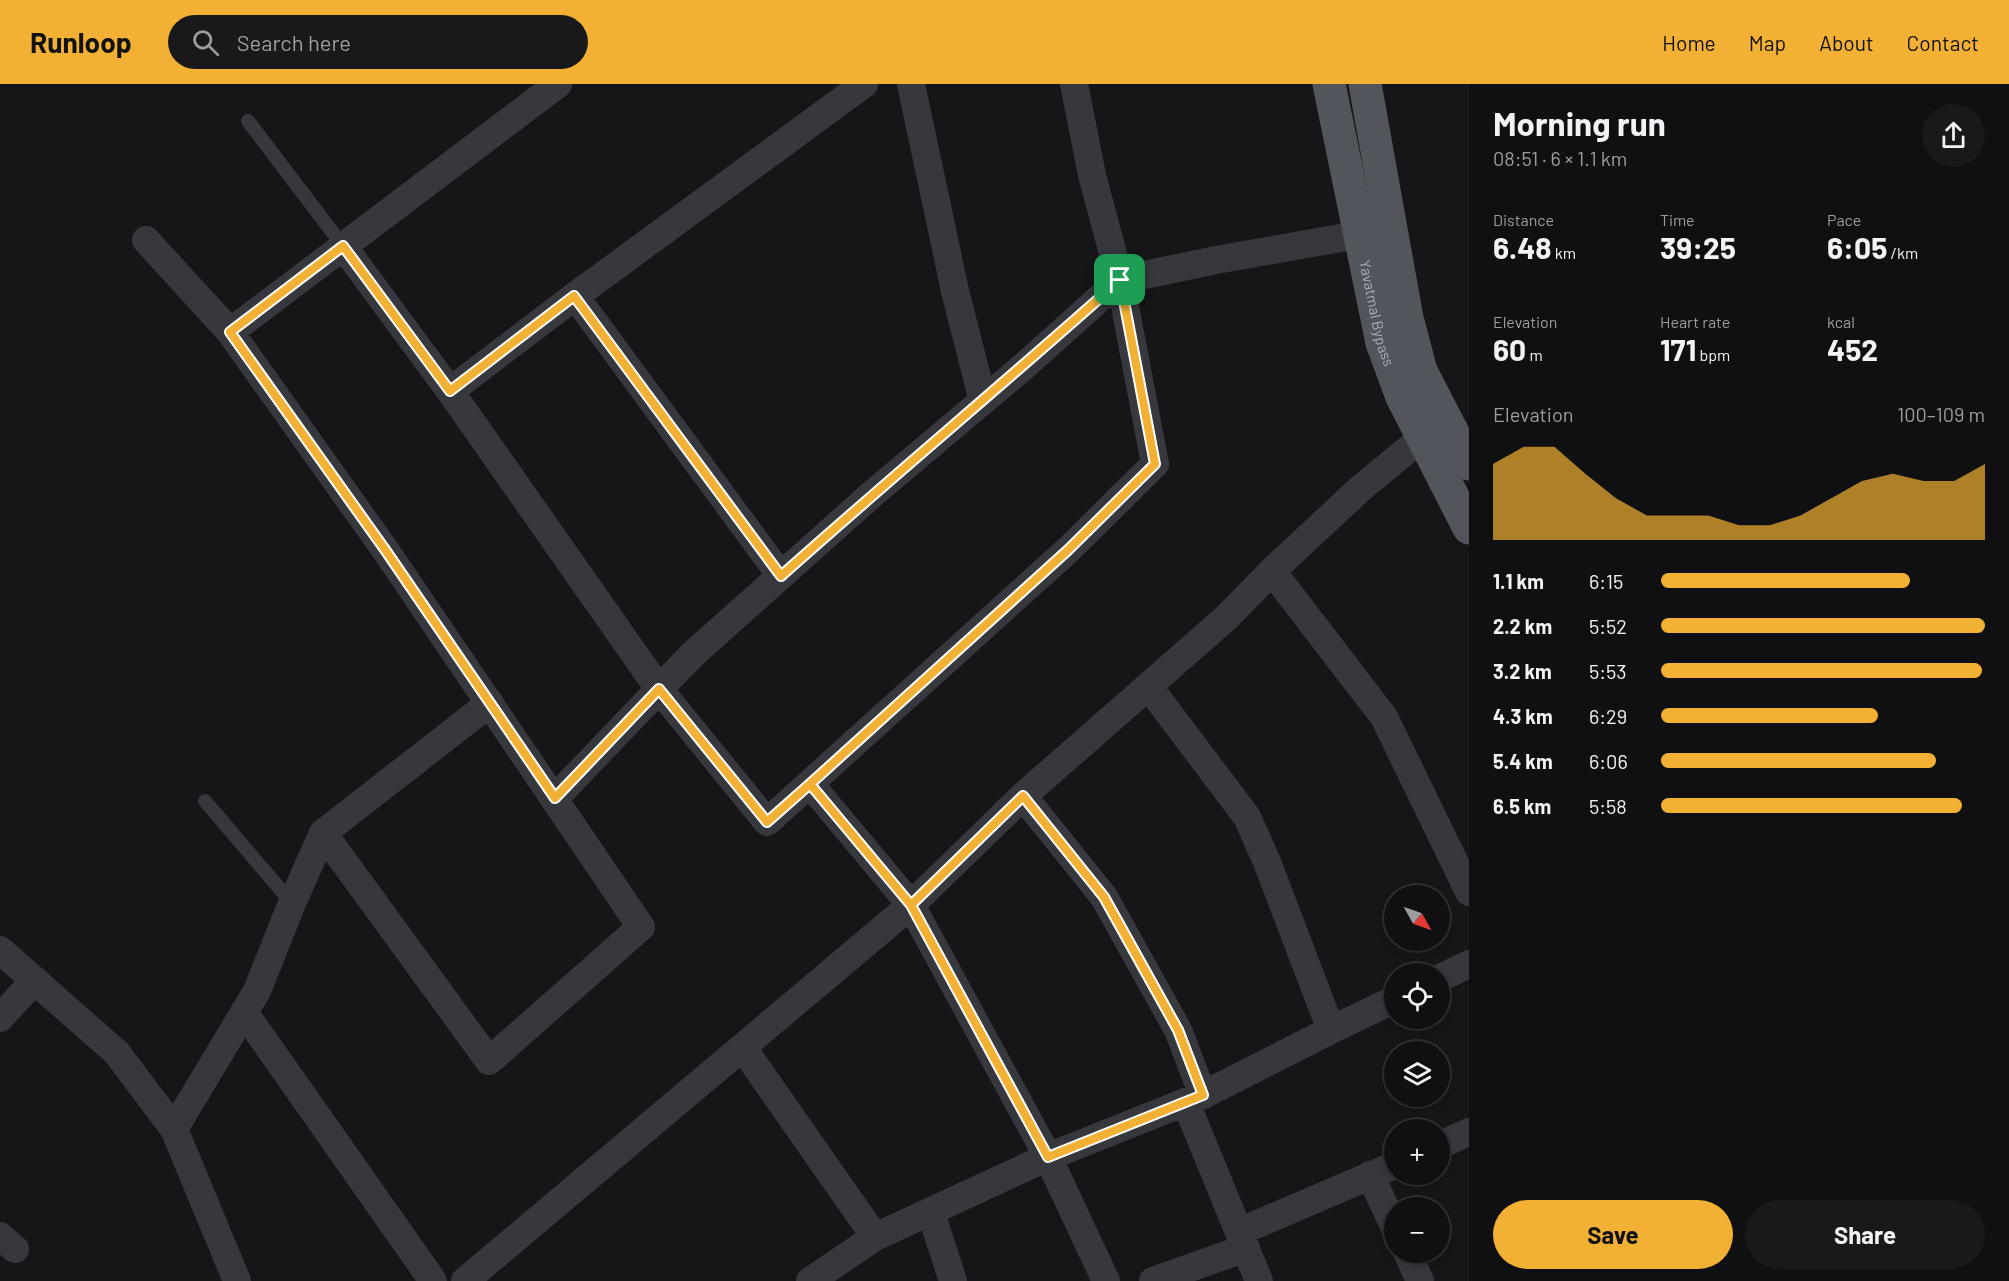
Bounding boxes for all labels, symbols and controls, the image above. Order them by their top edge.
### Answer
search box [168,15,588,69]
text: Runloop [30,25,132,59]
icon: search [189,26,222,59]
text: Search here [237,29,351,55]
text: Home [1662,30,1716,55]
text: Map [1749,30,1786,55]
text: About [1819,30,1874,55]
text: Contact [1907,30,1979,55]
text: Morning run [1493,103,1666,143]
button: share [1922,104,1985,167]
text: 08:51 · 6 × 1.1 km [1493,146,1627,170]
text: Distance [1493,210,1554,229]
text: Time [1660,210,1695,229]
text: Pace [1827,210,1861,229]
text: 6.48 [1493,229,1552,265]
text: 39:25 [1660,229,1736,265]
text: 6:05 [1827,229,1887,265]
text: km [1552,243,1576,262]
text: /km [1887,243,1918,262]
pin [1094,254,1145,305]
street label: Yavatmal Bypass [1356,258,1399,368]
icon: arrive [1103,263,1136,296]
text: Elevation [1493,312,1557,331]
text: Heart rate [1660,312,1730,331]
text: kcal [1827,312,1855,331]
text: 60 [1493,331,1526,367]
text: 171 [1660,331,1696,367]
text: 452 [1827,331,1878,367]
text: m [1526,345,1543,364]
text: bpm [1696,345,1730,364]
text: Elevation [1493,402,1574,426]
text: 100–109 m [1897,402,1985,426]
text: 1.1 km [1493,569,1544,593]
text: 6:15 [1589,569,1623,593]
text: 2.2 km [1493,614,1552,638]
text: 5:52 [1589,614,1627,638]
text: 3.2 km [1493,659,1552,683]
text: 5:53 [1589,659,1627,683]
text: 4.3 km [1493,704,1553,728]
text: 6:29 [1589,704,1627,728]
text: 5.4 km [1493,749,1553,773]
text: 6:06 [1589,749,1628,773]
text: 6.5 km [1493,794,1551,818]
text: 5:58 [1589,794,1627,818]
north arrow [1384,885,1450,951]
map controls [1384,885,1450,1263]
button: locate [1384,963,1450,1029]
button: layers [1384,1041,1450,1107]
button: + [1384,1119,1450,1185]
button: − [1384,1197,1450,1263]
button: Save [1493,1200,1733,1269]
button: Share [1745,1200,1985,1269]

